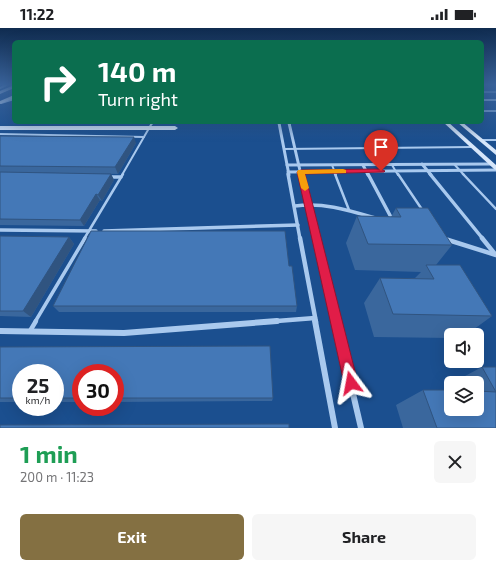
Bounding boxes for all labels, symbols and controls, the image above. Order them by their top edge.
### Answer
text: 11:22 [20,5,54,23]
text: 140 m [98,54,176,88]
icon: right [32,56,84,108]
text: Turn right [98,88,178,110]
pin [364,130,398,171]
icon: arrive [370,136,392,158]
map controls [444,328,484,416]
button: sound [444,328,484,368]
position arrow [330,362,372,404]
speed limit sign: 30 [72,364,124,416]
text: 25 [27,373,49,397]
button: layers [444,376,484,416]
text: km/h [26,394,50,406]
text: 1 min [20,439,78,468]
button: close [434,441,476,483]
text: 200 m · 11:23 [20,469,94,485]
button: Exit [20,514,244,560]
button: Share [252,514,476,560]

